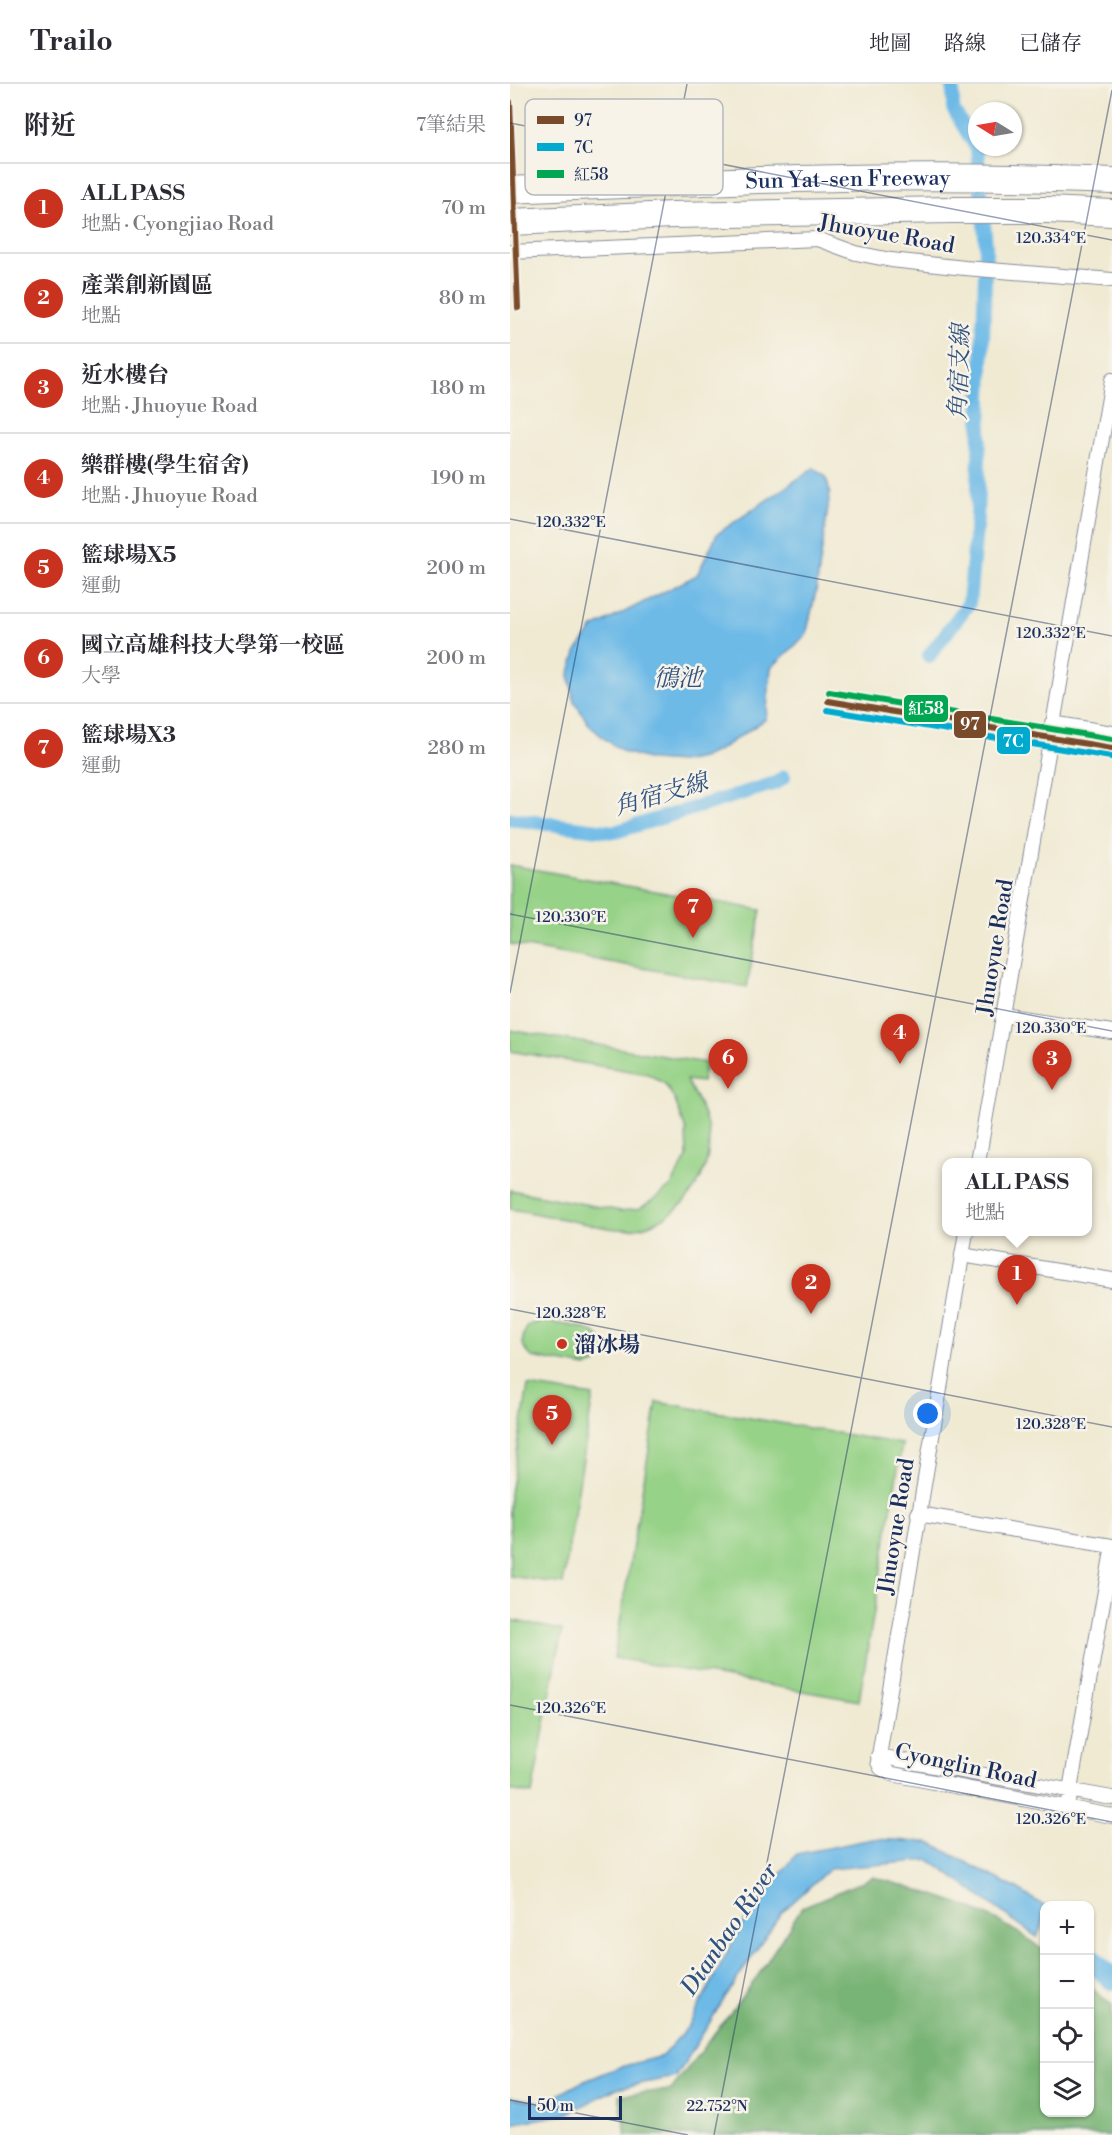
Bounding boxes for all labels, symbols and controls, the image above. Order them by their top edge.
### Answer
text: Trailo [30,24,113,59]
text: 地圖 [869,31,911,57]
text: 路線 [944,31,986,57]
text: 已儲存 [1019,31,1082,57]
legend [525,99,723,195]
north arrow [968,102,1022,156]
text: 附近 [24,110,76,142]
text: 97 [574,111,592,131]
text: 7筆結果 [416,113,486,138]
text: 7C [574,138,593,158]
text: 紅58 [574,165,609,185]
street label: Sun Yat-sen Freeway [745,165,951,196]
text: ALL PASS [81,180,185,207]
text: 1 [39,196,48,221]
text: 70 m [442,196,486,221]
street label: Jhuoyue Road [816,209,957,260]
text: 地點 · Cyongjiao Road [81,212,274,237]
text: 120.334°E [1016,229,1086,248]
text: 產業創新園區 [81,272,213,299]
text: 2 [37,286,50,311]
text: 80 m [439,286,486,311]
text: 地點 [81,304,121,329]
water label: 角宿支線 [943,321,977,421]
text: 近水樓台 [81,362,169,389]
text: 3 [37,376,50,401]
text: 180 m [431,376,486,401]
text: 地點 · Jhuoyue Road [81,394,258,419]
text: 樂群樓(學生宿舍) [81,452,249,479]
text: 4 [37,466,50,491]
text: 190 m [431,466,486,491]
text: 地點 · Jhuoyue Road [81,484,258,509]
text: 120.332°E [536,513,606,532]
text: 籃球場X5 [81,542,176,569]
text: 5 [37,556,50,581]
text: 200 m [426,556,486,581]
text: 運動 [81,574,121,599]
text: 120.332°E [1016,624,1086,643]
text: 國立高雄科技大學第一校區 [81,632,345,659]
text: 6 [37,646,50,671]
text: 200 m [426,646,486,671]
text: 大學 [81,664,121,689]
water label: 鴴池 [654,664,705,694]
line badge: 紅58 [903,694,949,723]
text: 紅58 [908,699,944,719]
line badge: 97 [953,710,987,739]
text: 97 [960,715,980,735]
text: 籃球場X3 [81,722,176,749]
line badge: 7C [996,726,1031,755]
text: 7C [1003,732,1023,752]
text: 7 [38,736,49,761]
text: 280 m [427,736,486,761]
text: 運動 [81,754,121,779]
water label: 角宿支線 [611,766,714,823]
street label: Jhuoyue Road [971,877,1020,1018]
pin: 7 [674,888,712,938]
text: 120.330°E [536,908,606,927]
pin: 4 [880,1014,920,1064]
text: 120.330°E [1016,1019,1086,1038]
pin: 6 [708,1040,748,1089]
pin: 3 [1032,1040,1072,1090]
popup [942,1158,1092,1236]
text: ALL PASS [965,1169,1069,1196]
text: 地點 [965,1201,1005,1226]
pin: 1 [998,1256,1036,1305]
pin: 2 [792,1264,830,1314]
text: 120.328°E [536,1304,606,1323]
place label: 溜冰場 [574,1332,640,1359]
marker: 溜冰場 [555,1337,569,1351]
pin: 5 [532,1396,572,1445]
your location [913,1399,942,1428]
text: 120.328°E [1016,1415,1086,1434]
street label: Jhuoyue Road [872,1456,921,1597]
text: 120.326°E [536,1699,606,1718]
street label: Cyonglin Road [892,1738,1040,1795]
text: 120.326°E [1016,1810,1086,1829]
water label: Dianbao River [674,1857,786,2002]
map controls [1040,1901,1094,2117]
button: + [1040,1901,1094,1955]
button: − [1040,1955,1094,2009]
button: locate [1040,2009,1094,2063]
button: layers [1040,2063,1094,2117]
scale bar [528,2093,622,2120]
text: 50 m [537,2096,574,2116]
text: 22.752°N [686,2097,748,2116]

